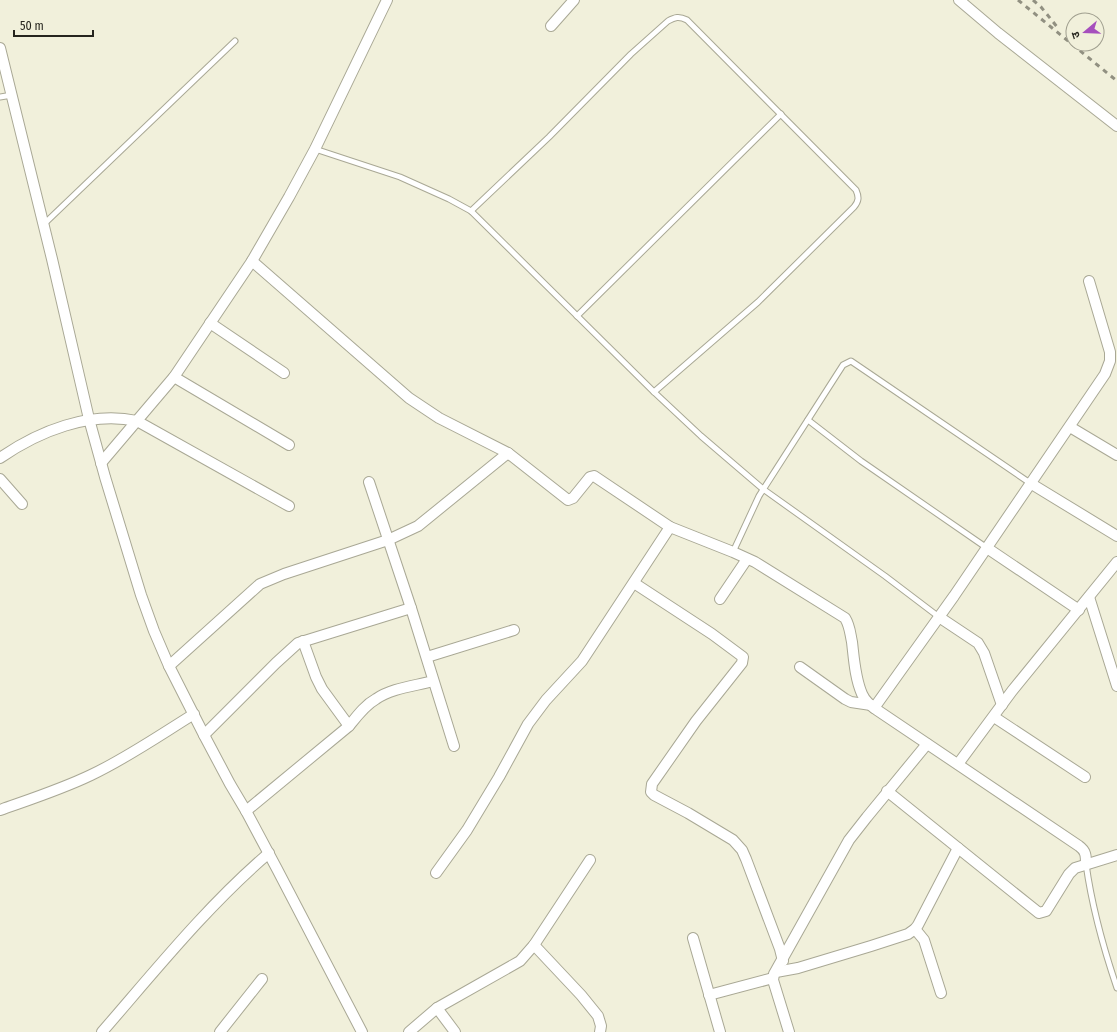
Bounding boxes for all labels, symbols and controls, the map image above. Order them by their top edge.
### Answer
scale bar [14,12,93,38]
north arrow [1065,12,1105,52]
text: 50 m [20,19,44,33]
text: उ [1069,29,1083,40]

